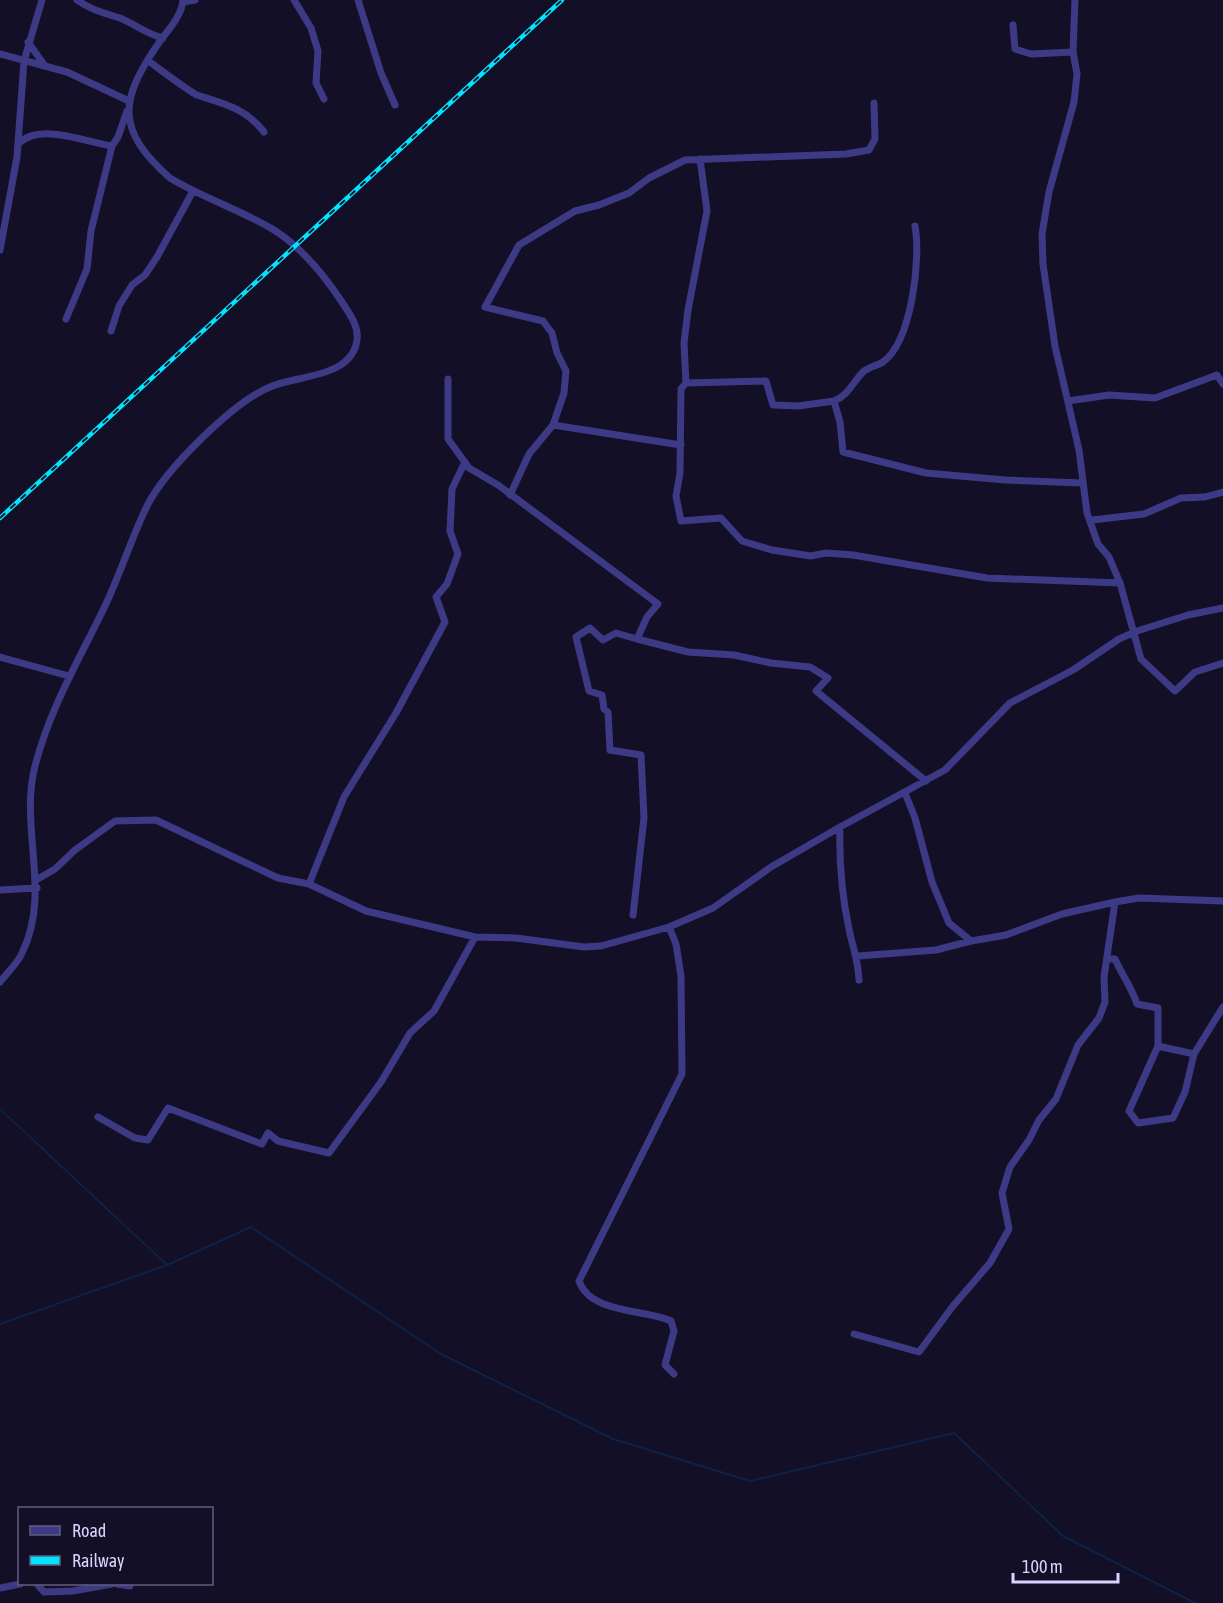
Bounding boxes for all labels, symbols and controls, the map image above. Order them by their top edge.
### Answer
legend [18,1507,213,1585]
text: Road [72,1520,106,1541]
scale bar [1013,1546,1118,1584]
text: Railway [72,1550,124,1571]
text: 100 m [1022,1556,1063,1577]

